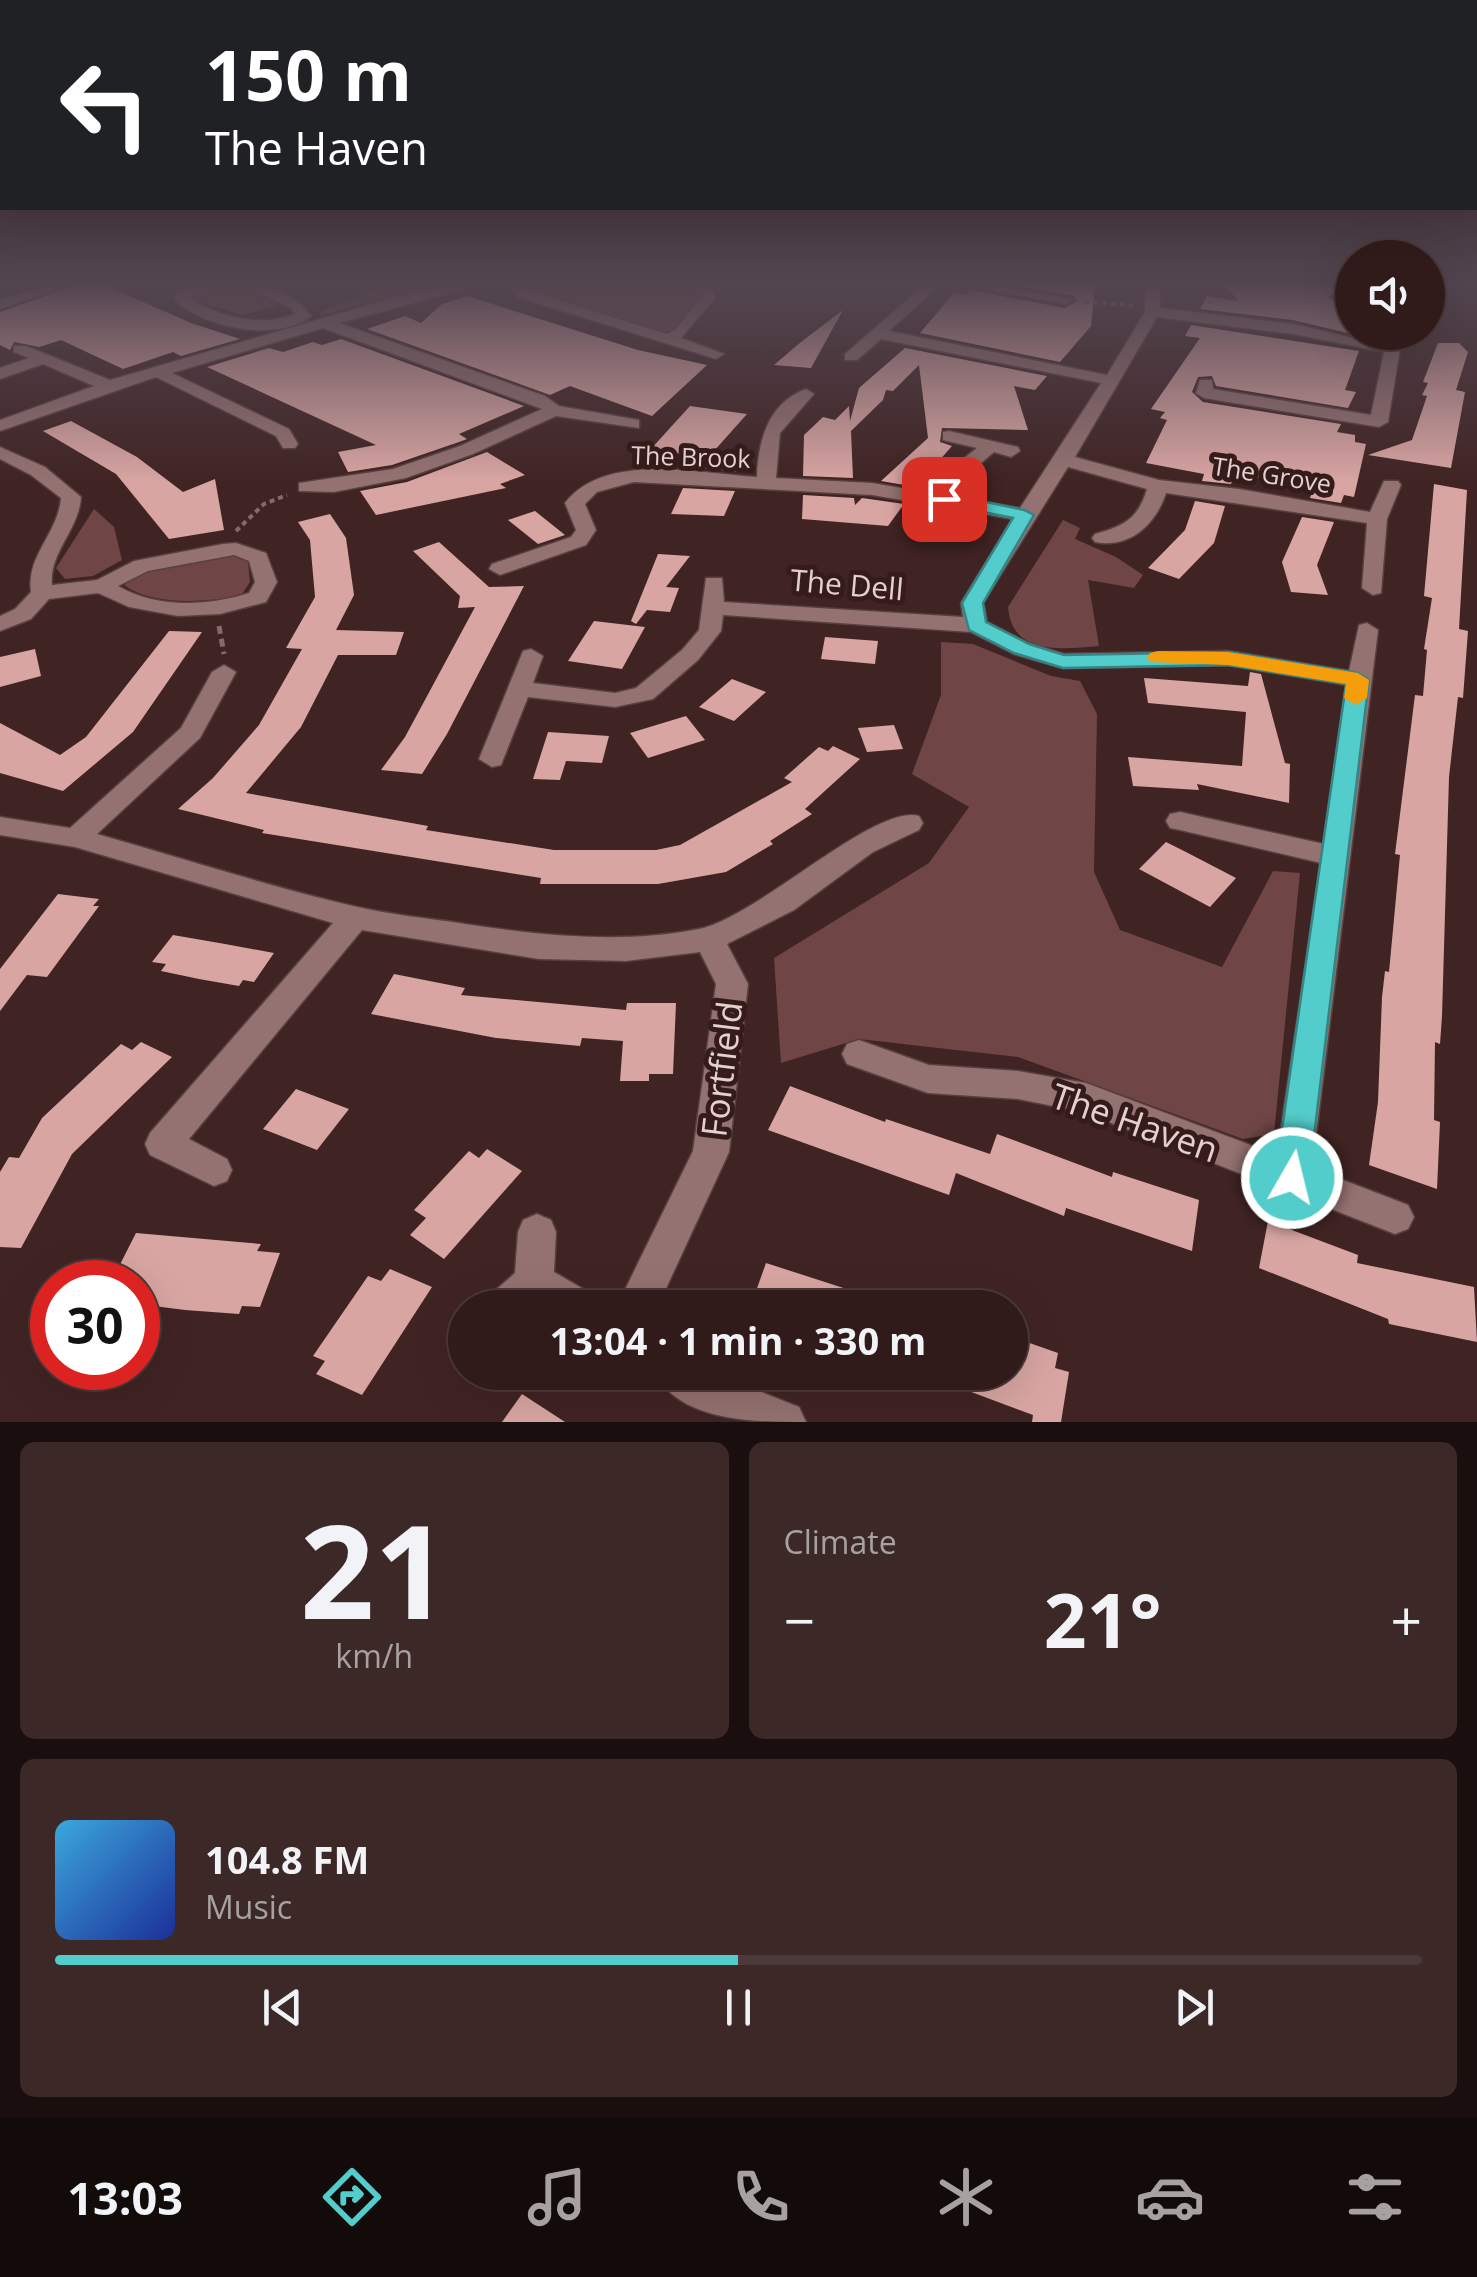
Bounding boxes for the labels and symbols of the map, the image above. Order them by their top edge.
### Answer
street label: The Brook [631,437,751,475]
street label: The Grove [1210,448,1334,500]
pin [902,457,987,542]
street label: The Dell [789,559,905,609]
street label: Fortfield [689,998,753,1140]
street label: The Haven [1045,1072,1225,1172]
position arrow [1240,1126,1344,1230]
speed limit sign: 30 [30,1260,160,1390]

